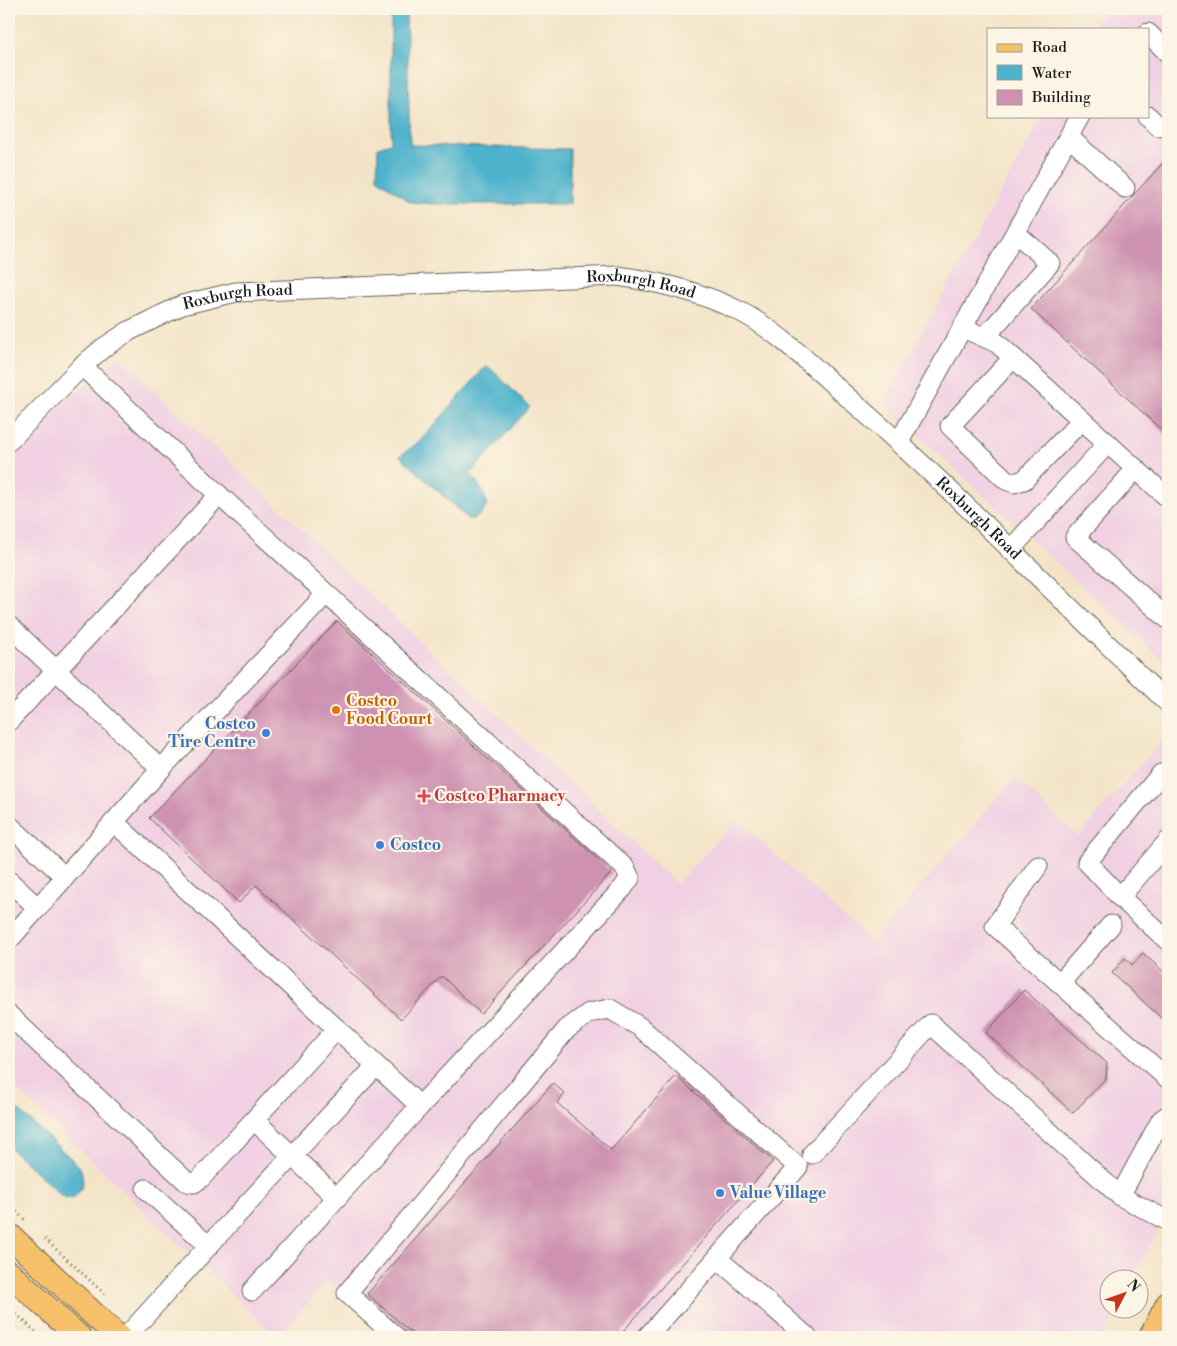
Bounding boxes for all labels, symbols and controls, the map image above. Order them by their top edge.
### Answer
legend [987,28,1150,118]
text: Road [1032,38,1067,57]
text: Water [1031,64,1072,83]
text: Building [1031,88,1091,107]
street label: Roxburgh Road [586,266,698,303]
street label: Roxburgh Road [181,280,293,314]
street label: Roxburgh Road [932,472,1025,564]
place label: Costco Food Court [346,691,433,729]
marker: Costco Food Court [330,704,342,716]
place label: Costco Tire Centre [168,714,256,752]
marker: Costco Tire Centre [260,727,272,739]
place label: Costco Pharmacy [434,786,566,806]
marker: Costco Pharmacy [418,790,430,802]
place label: Costco [390,835,441,855]
marker: Costco [374,839,386,851]
place label: Value Village [729,1183,827,1203]
marker: Value Village [714,1187,726,1199]
north arrow [1100,1268,1150,1318]
text: N [1123,1276,1143,1296]

